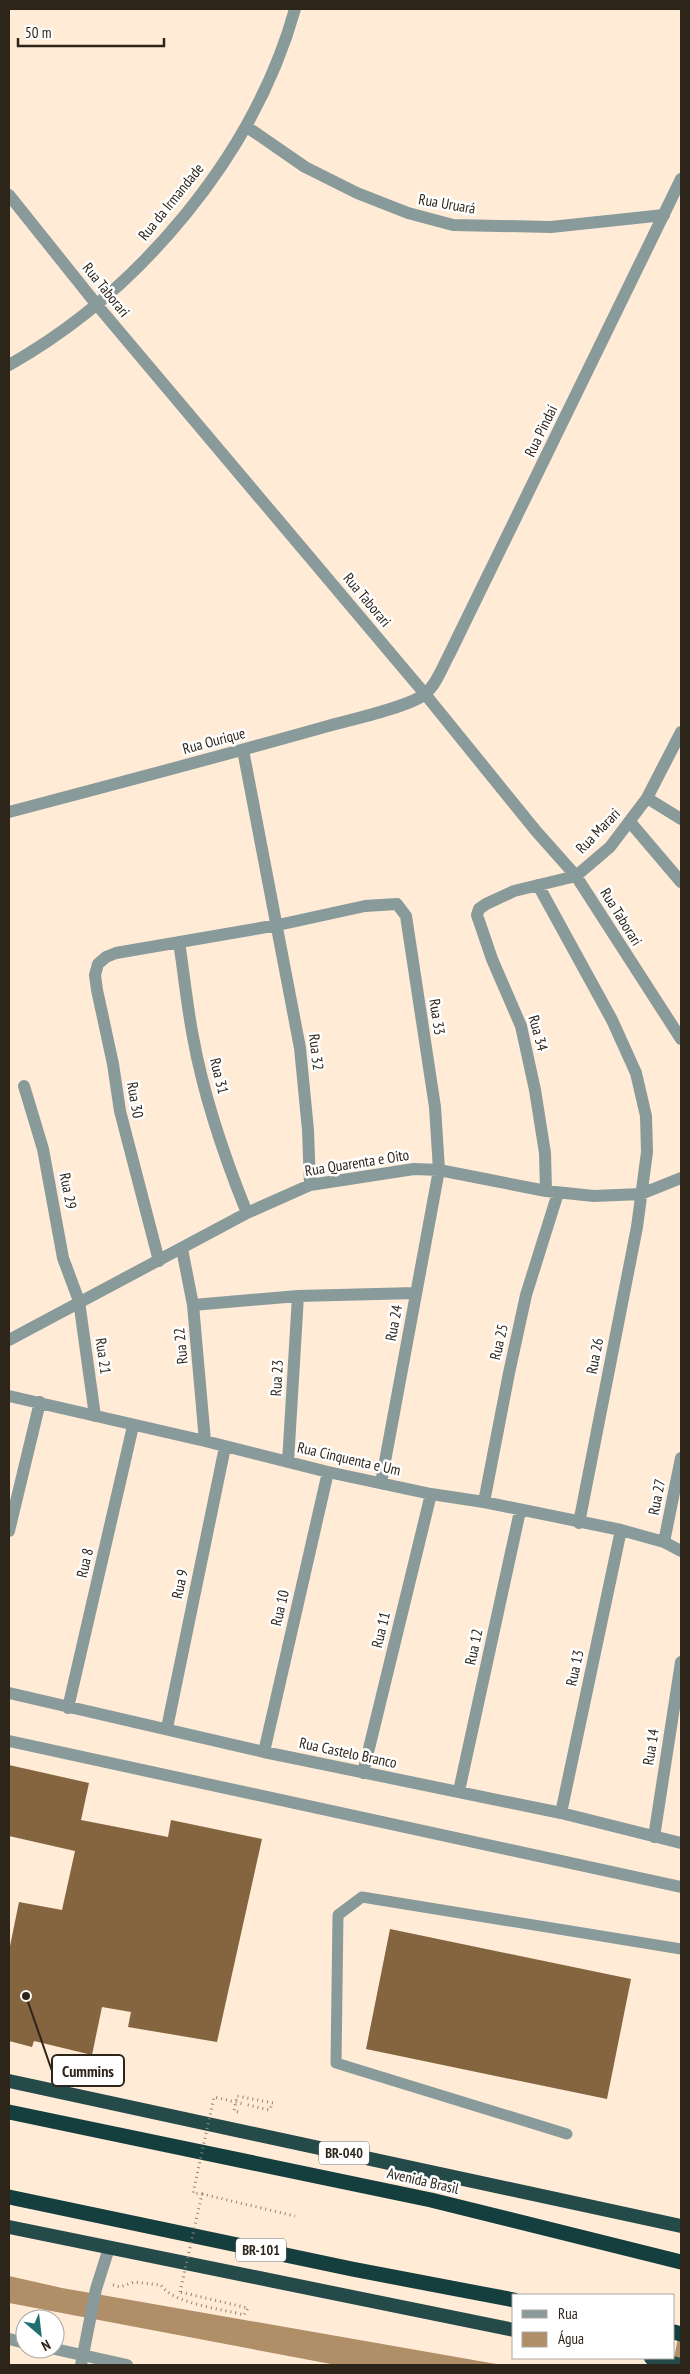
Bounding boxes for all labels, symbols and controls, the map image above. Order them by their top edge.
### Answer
scale bar [18,15,164,47]
text: 50 m [25,23,51,42]
street label: Rua da Irmandade [134,159,207,244]
street label: Rua Uruará [417,189,477,218]
street label: Rua Taborari [79,259,134,321]
street label: Rua Pindaí [520,401,562,460]
street label: Rua Taborari [339,569,395,630]
street label: Rua Ourique [180,723,247,758]
street label: Rua Marari [571,804,624,857]
street label: Rua Taborari [596,884,647,949]
street label: Rua 33 [425,997,450,1036]
street label: Rua 34 [524,1013,553,1053]
street label: Rua 32 [305,1033,328,1071]
street label: Rua 31 [206,1056,233,1096]
street label: Rua 30 [123,1080,148,1120]
street label: Rua Quarenta e Oito [303,1145,410,1180]
street label: Rua 29 [56,1171,81,1211]
street label: Rua 24 [381,1303,406,1343]
street label: Rua 25 [485,1322,512,1362]
street label: Rua 22 [169,1327,192,1365]
street label: Rua 26 [582,1336,607,1376]
street label: Rua 21 [92,1337,115,1375]
street label: Rua 23 [266,1359,287,1397]
street label: Rua Cinquenta e Um [296,1437,403,1480]
street label: Rua 27 [644,1477,669,1517]
street label: Rua 8 [72,1546,97,1579]
street label: Rua 9 [167,1567,192,1600]
street label: Rua 10 [266,1588,293,1628]
street label: Rua 11 [367,1610,394,1650]
street label: Rua 12 [460,1627,487,1667]
street label: Rua 13 [561,1648,588,1688]
street label: Rua 14 [638,1727,663,1766]
street label: Rua Castelo Branco [298,1733,399,1772]
callout: Cummins [52,2055,124,2086]
text: Cummins [62,2061,114,2081]
road number: BR-040 [319,2142,369,2164]
street label: Avenida Brasil [385,2163,461,2198]
road number: BR-101 [236,2238,286,2262]
legend [512,2294,675,2359]
text: Rua [558,2304,578,2323]
north arrow [15,2309,65,2359]
text: Água [558,2329,584,2348]
text: N [39,2336,54,2355]

